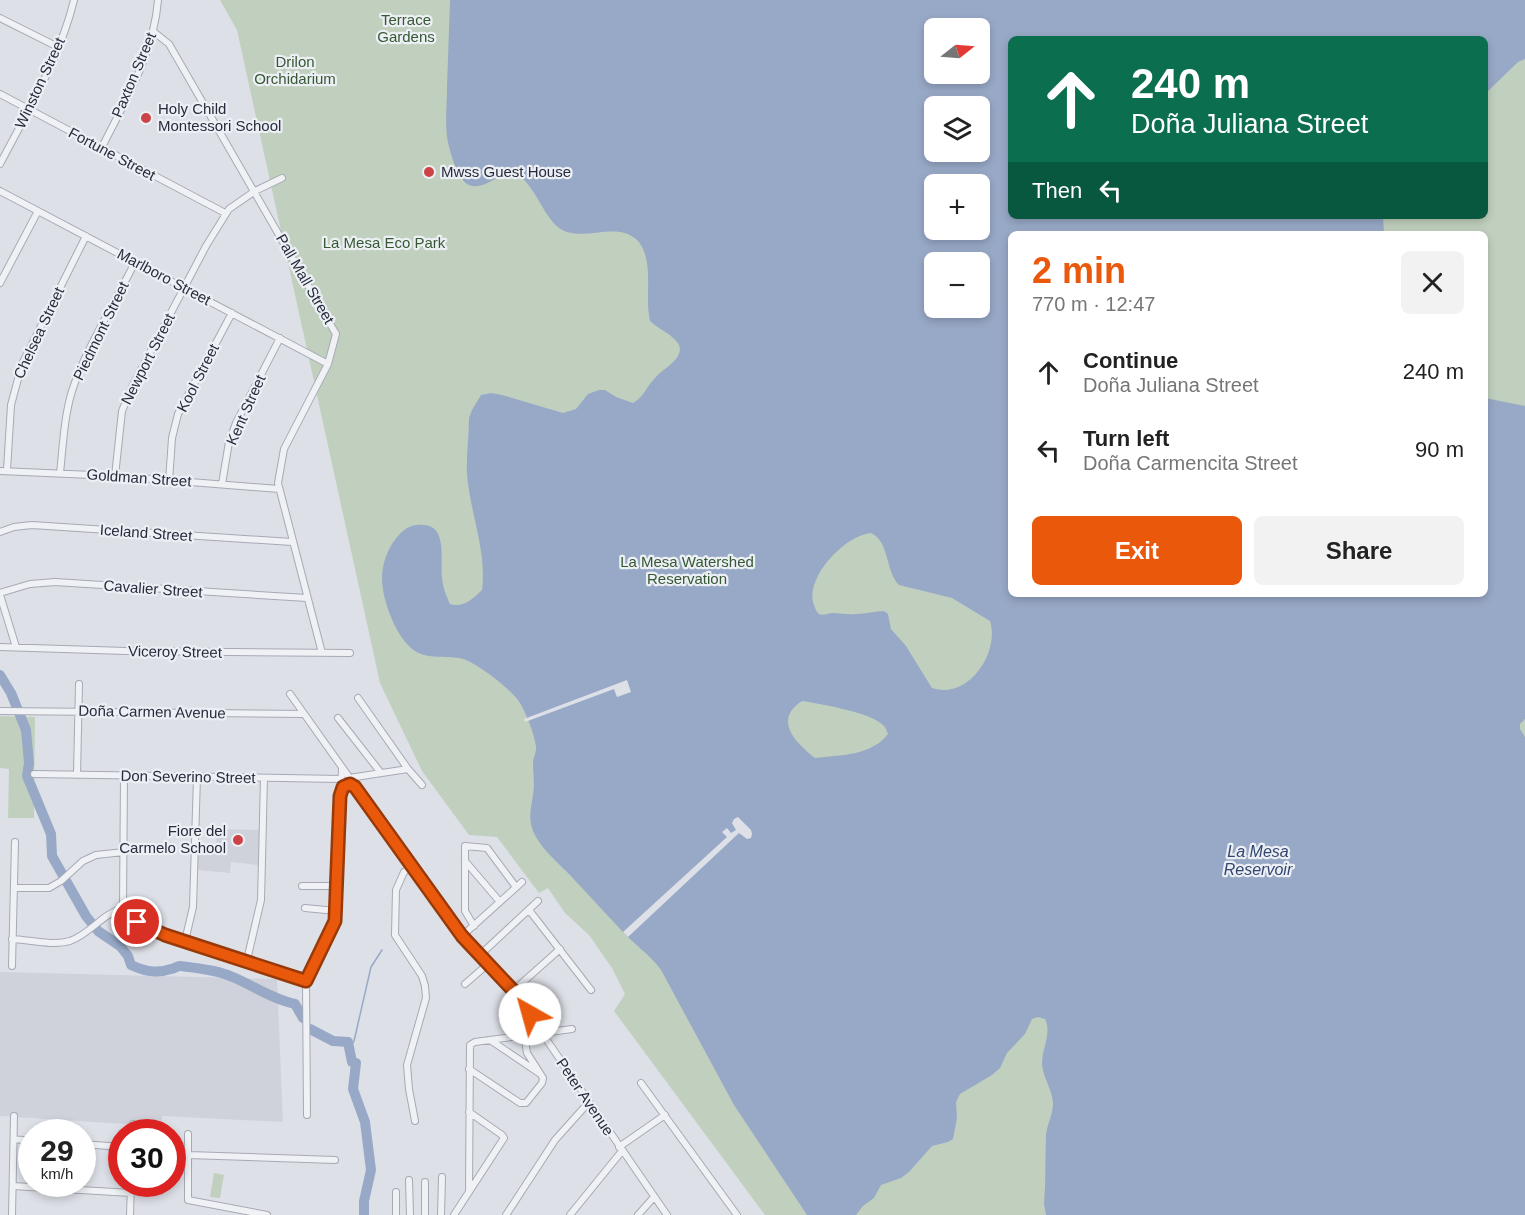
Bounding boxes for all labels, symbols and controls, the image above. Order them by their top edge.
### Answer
park label: Terrace Gardens [377,11,435,45]
north arrow [924,18,990,84]
map controls [924,18,990,318]
street label: Paxton Street [108,29,159,120]
street label: Winston Street [11,34,68,131]
park label: Drilon Orchidarium [254,53,336,87]
icon: ahead [1032,60,1110,138]
text: 240 m [1131,60,1250,107]
button: layers [924,96,990,162]
place label: Holy Child Montessori School [158,100,281,134]
text: Doña Juliana Street [1131,109,1368,139]
marker: Holy Child Montessori School [139,111,153,125]
street label: Fortune Street [66,124,159,184]
place label: Mwss Guest House [441,163,571,180]
marker: Mwss Guest House [422,165,436,179]
button: + [924,174,990,240]
icon: left [1094,174,1127,207]
text: Then [1032,178,1082,203]
street label: Pall Mall Street [273,231,338,327]
park label: La Mesa Eco Park [323,234,446,251]
street label: Marlboro Street [115,245,215,309]
text: 2 min [1032,250,1126,291]
button: close [1401,251,1464,314]
button: − [924,252,990,318]
street label: Piedmont Street [69,278,132,383]
street label: Chelsea Street [10,283,68,381]
text: 770 m · 12:47 [1032,293,1155,315]
street label: Newport Street [117,310,178,407]
street label: Kool Street [173,340,222,415]
text: Continue [1083,348,1178,373]
icon: ahead [1032,356,1065,389]
text: 240 m [1403,359,1464,384]
street label: Kent Street [223,371,269,448]
text: Doña Juliana Street [1083,374,1259,396]
text: Turn left [1083,426,1169,451]
icon: left [1032,434,1065,467]
text: 90 m [1415,437,1464,462]
text: Doña Carmencita Street [1083,452,1298,474]
street label: Goldman Street [86,465,193,490]
button: Exit [1032,516,1242,585]
button: Share [1254,516,1464,585]
street label: Iceland Street [99,521,194,544]
park label: La Mesa Watershed Reservation [620,553,754,587]
street label: Cavalier Street [103,577,204,600]
street label: Viceroy Street [128,642,223,661]
street label: Doña Carmen Avenue [78,702,226,721]
street label: Don Severino Street [120,767,257,786]
place label: Fiore del Carmelo School [119,822,226,856]
marker: Fiore del Carmelo School [231,833,245,847]
water label: La Mesa Reservoir [1224,843,1293,878]
pin [111,896,162,947]
icon: arrive [120,905,153,938]
position arrow [498,982,562,1046]
street label: Peter Avenue [553,1055,618,1139]
speed limit sign: 30 [108,1119,186,1197]
text: 29 [40,1134,74,1167]
text: km/h [41,1165,73,1182]

